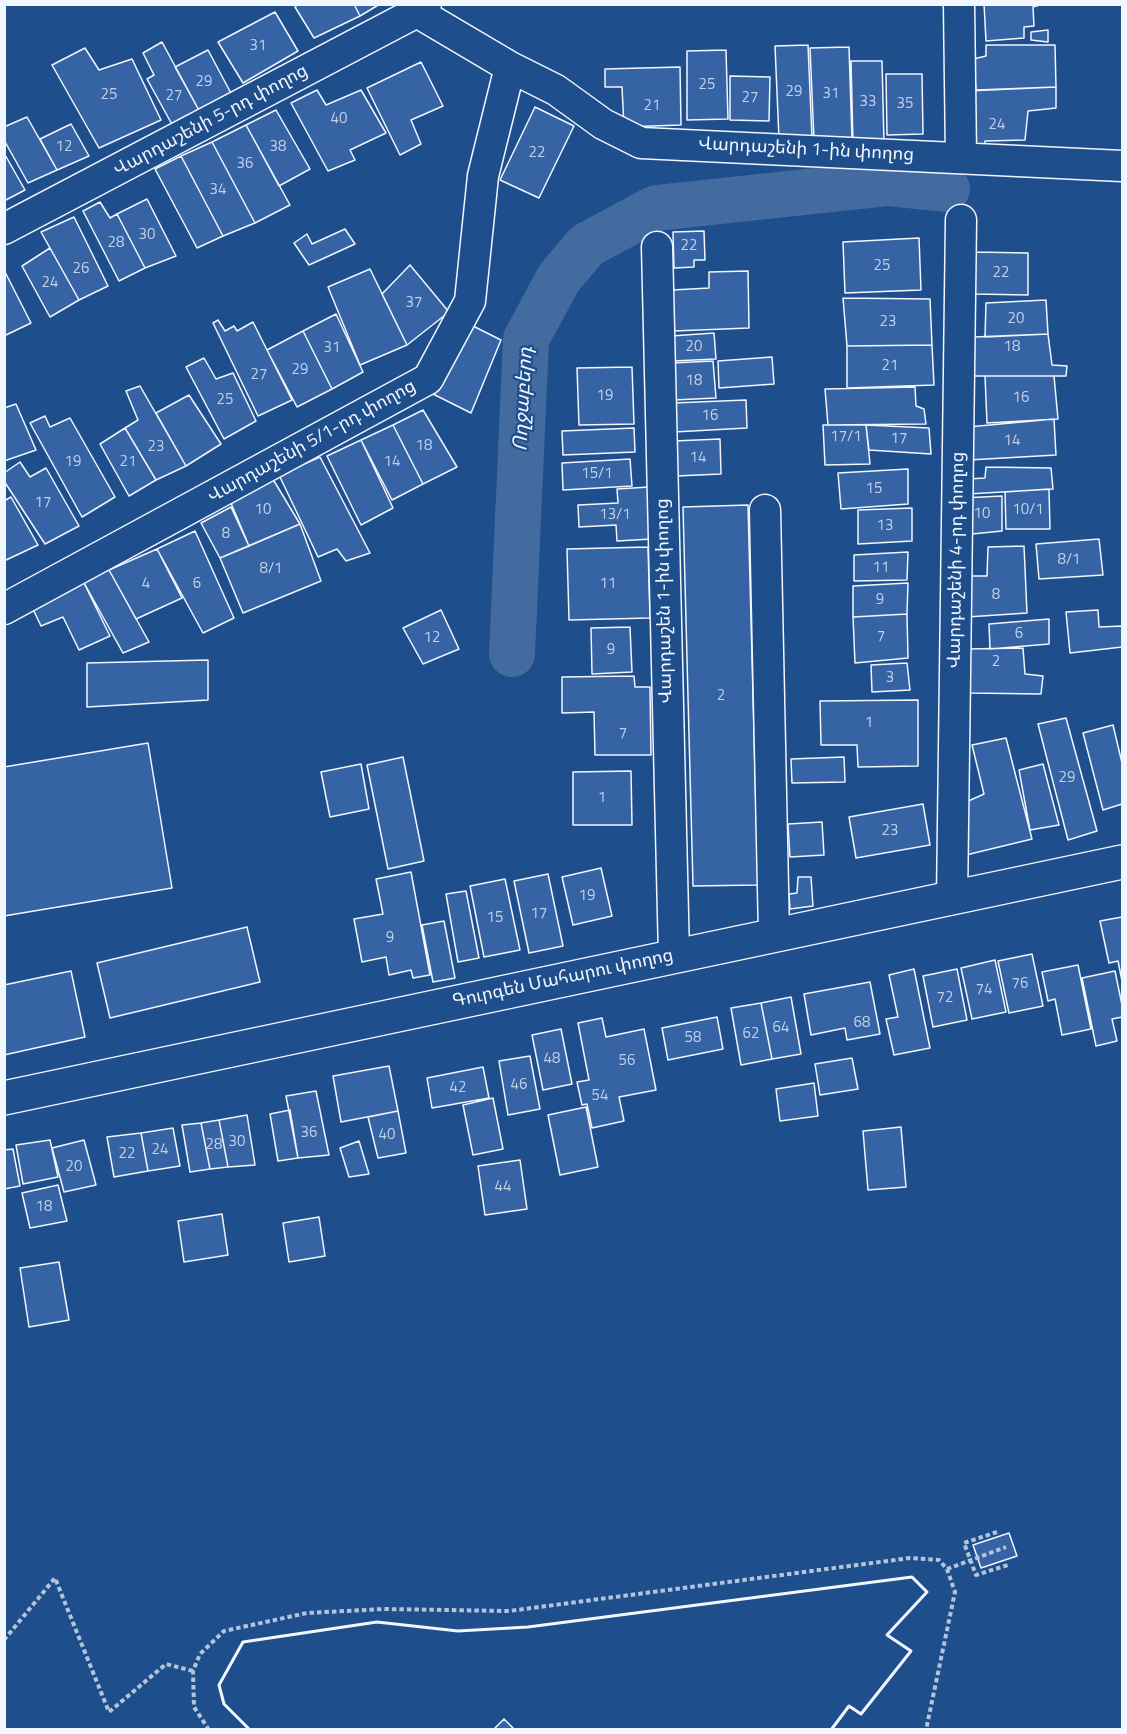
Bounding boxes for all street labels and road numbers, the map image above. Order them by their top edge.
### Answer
street label: Վարդաշենի 5-րդ փողոց [110,61,312,181]
street label: Վարդաշենի 1-ին փողոց [698,134,914,166]
street label: Վարդաշենի 5/1-րդ փողոց [204,376,420,508]
street label: Վարդաշենի 4-րդ փողոց [944,451,970,669]
street label: Վարդաշեն 1-ին փողոց [652,498,678,704]
street label: Գուրգեն Մահարու փողոց [451,945,675,1013]

